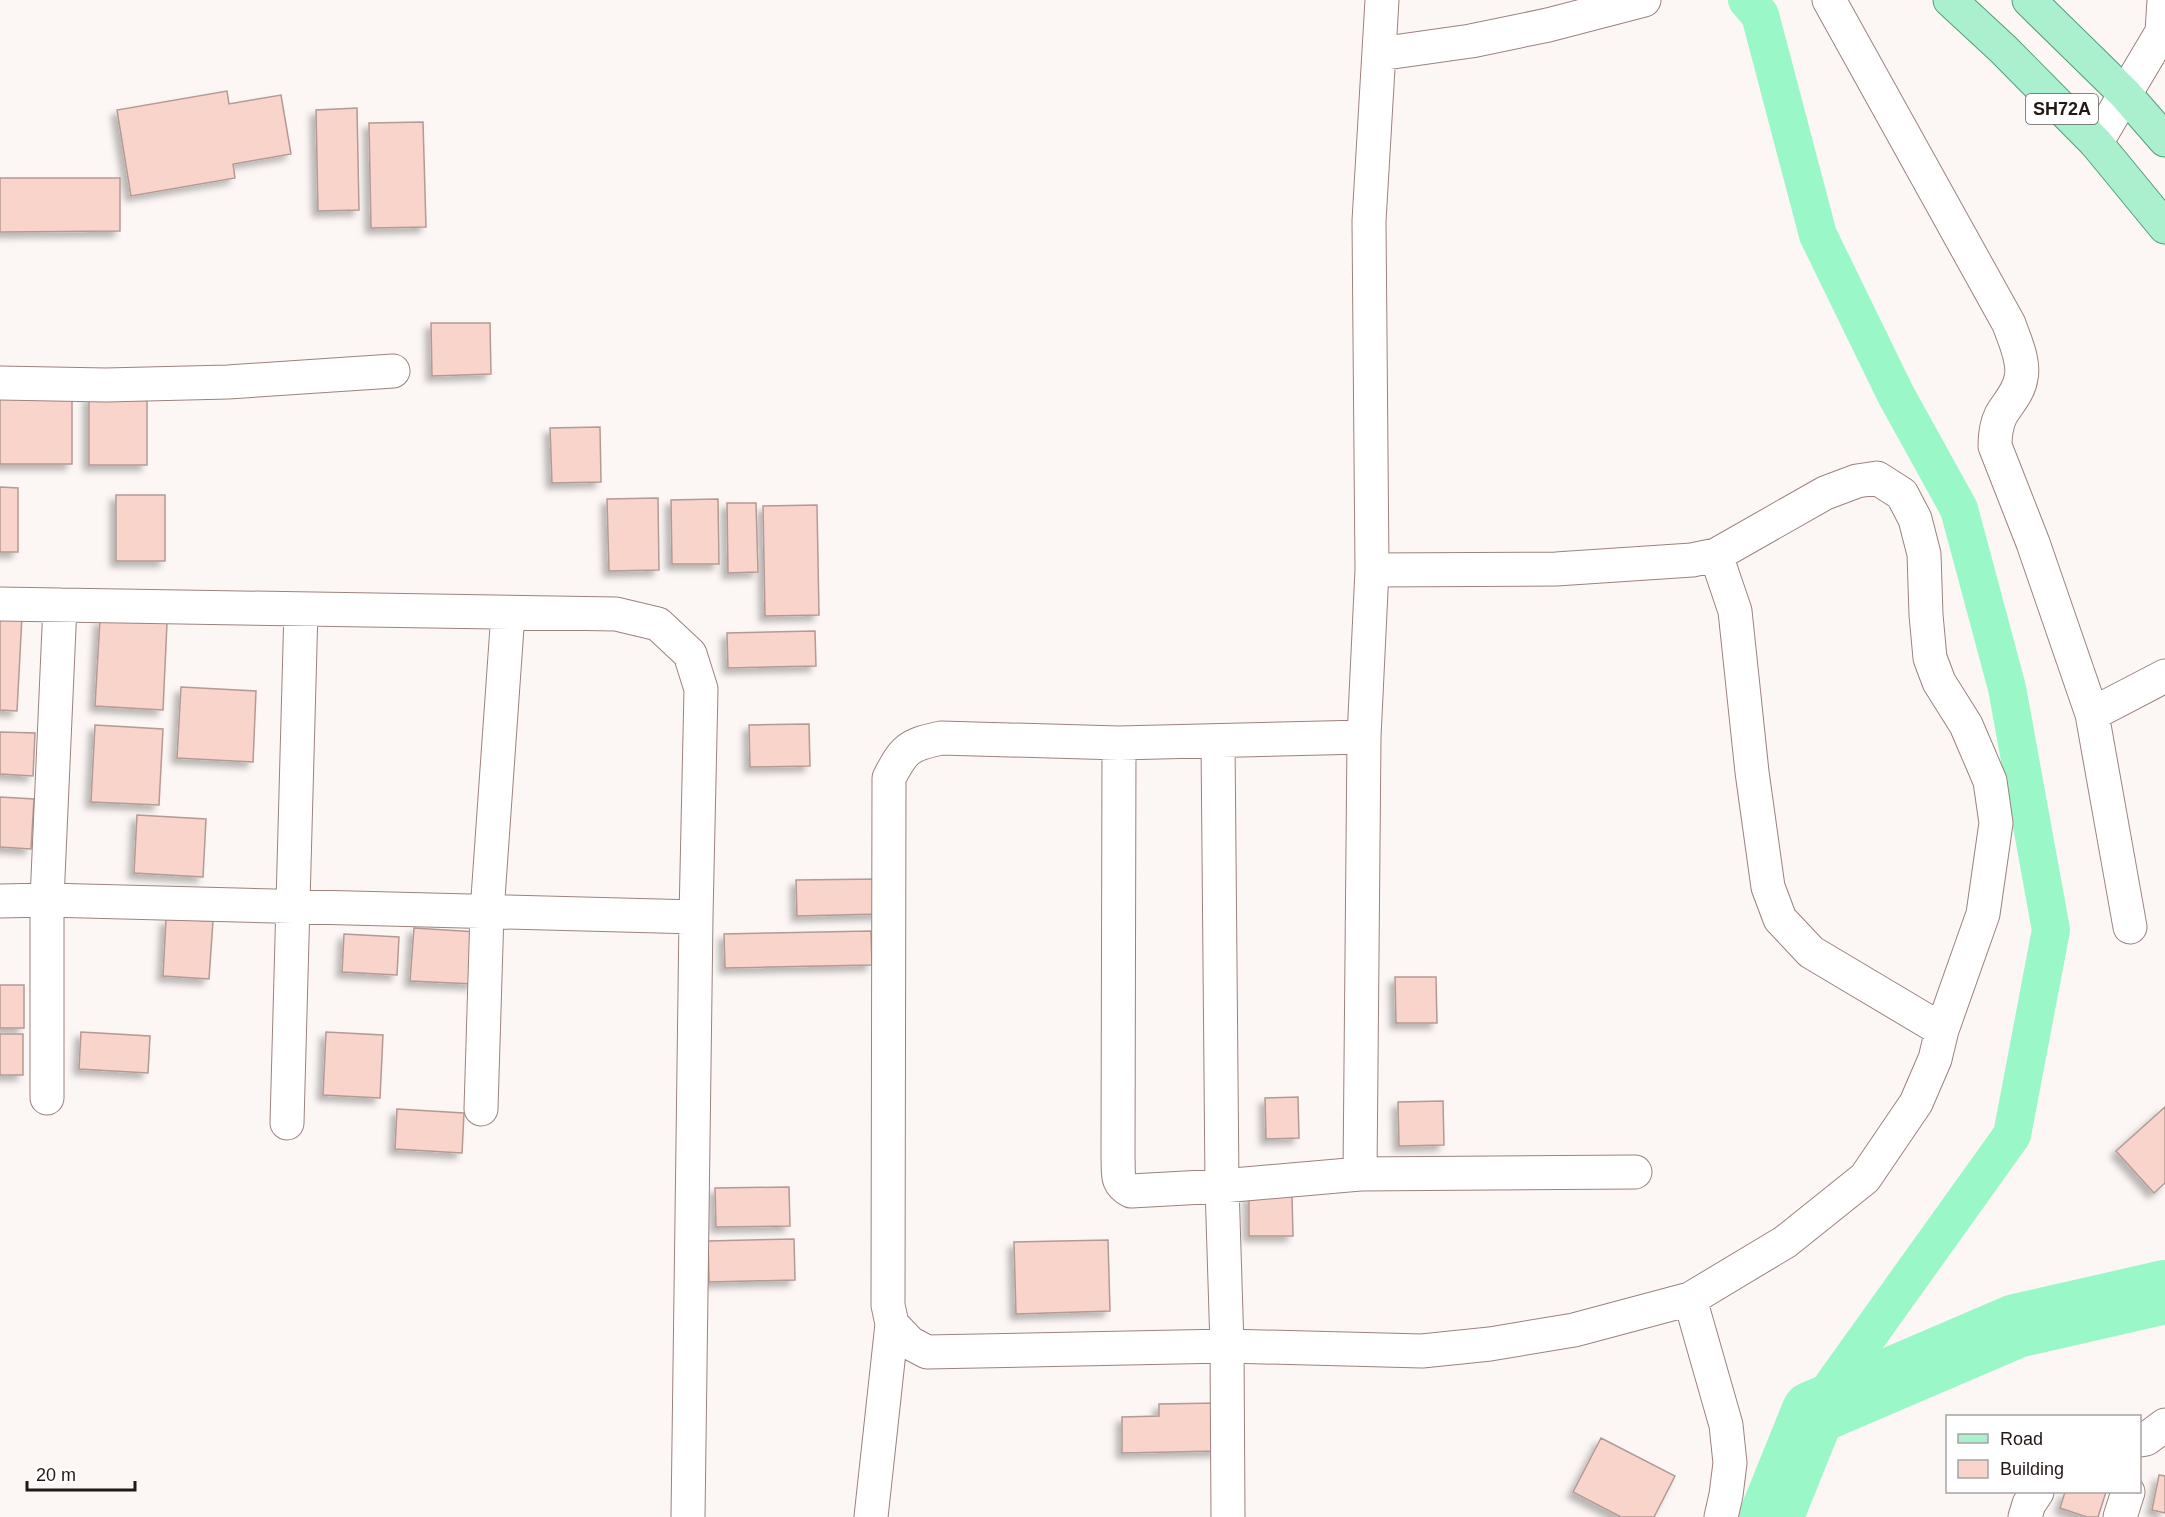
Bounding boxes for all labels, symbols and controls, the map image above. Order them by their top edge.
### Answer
road number: SH72A [2026,94,2098,124]
legend [1946,1415,2141,1493]
text: Road [2000,1429,2043,1449]
scale bar [27,1454,135,1492]
text: Building [2000,1459,2064,1479]
text: 20 m [36,1465,76,1485]

